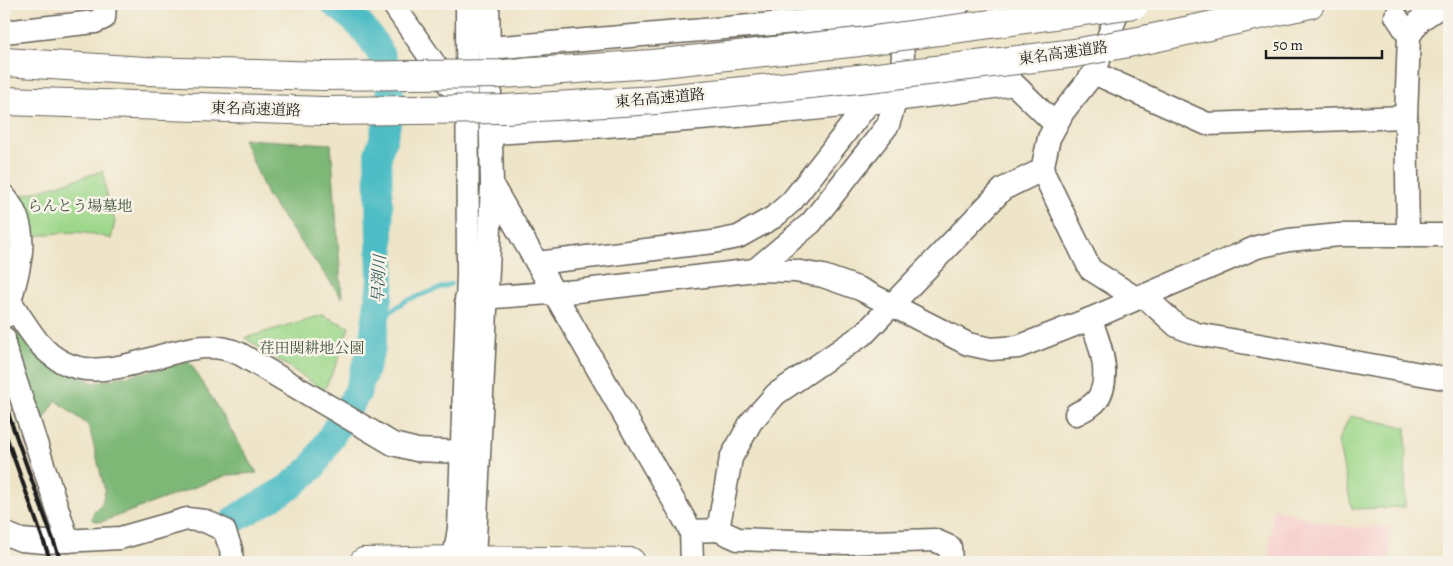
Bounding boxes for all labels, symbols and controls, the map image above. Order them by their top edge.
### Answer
scale bar [1266,28,1382,60]
text: 50 m [1273,35,1303,55]
street label: 東名高速道路 [1017,37,1109,69]
street label: 東名高速道路 [614,84,706,112]
street label: 東名高速道路 [211,97,301,121]
park label: らんとう場墓地 [27,196,133,216]
water label: 早渕川 [367,252,391,304]
park label: 荏田関耕地公園 [259,338,365,358]

